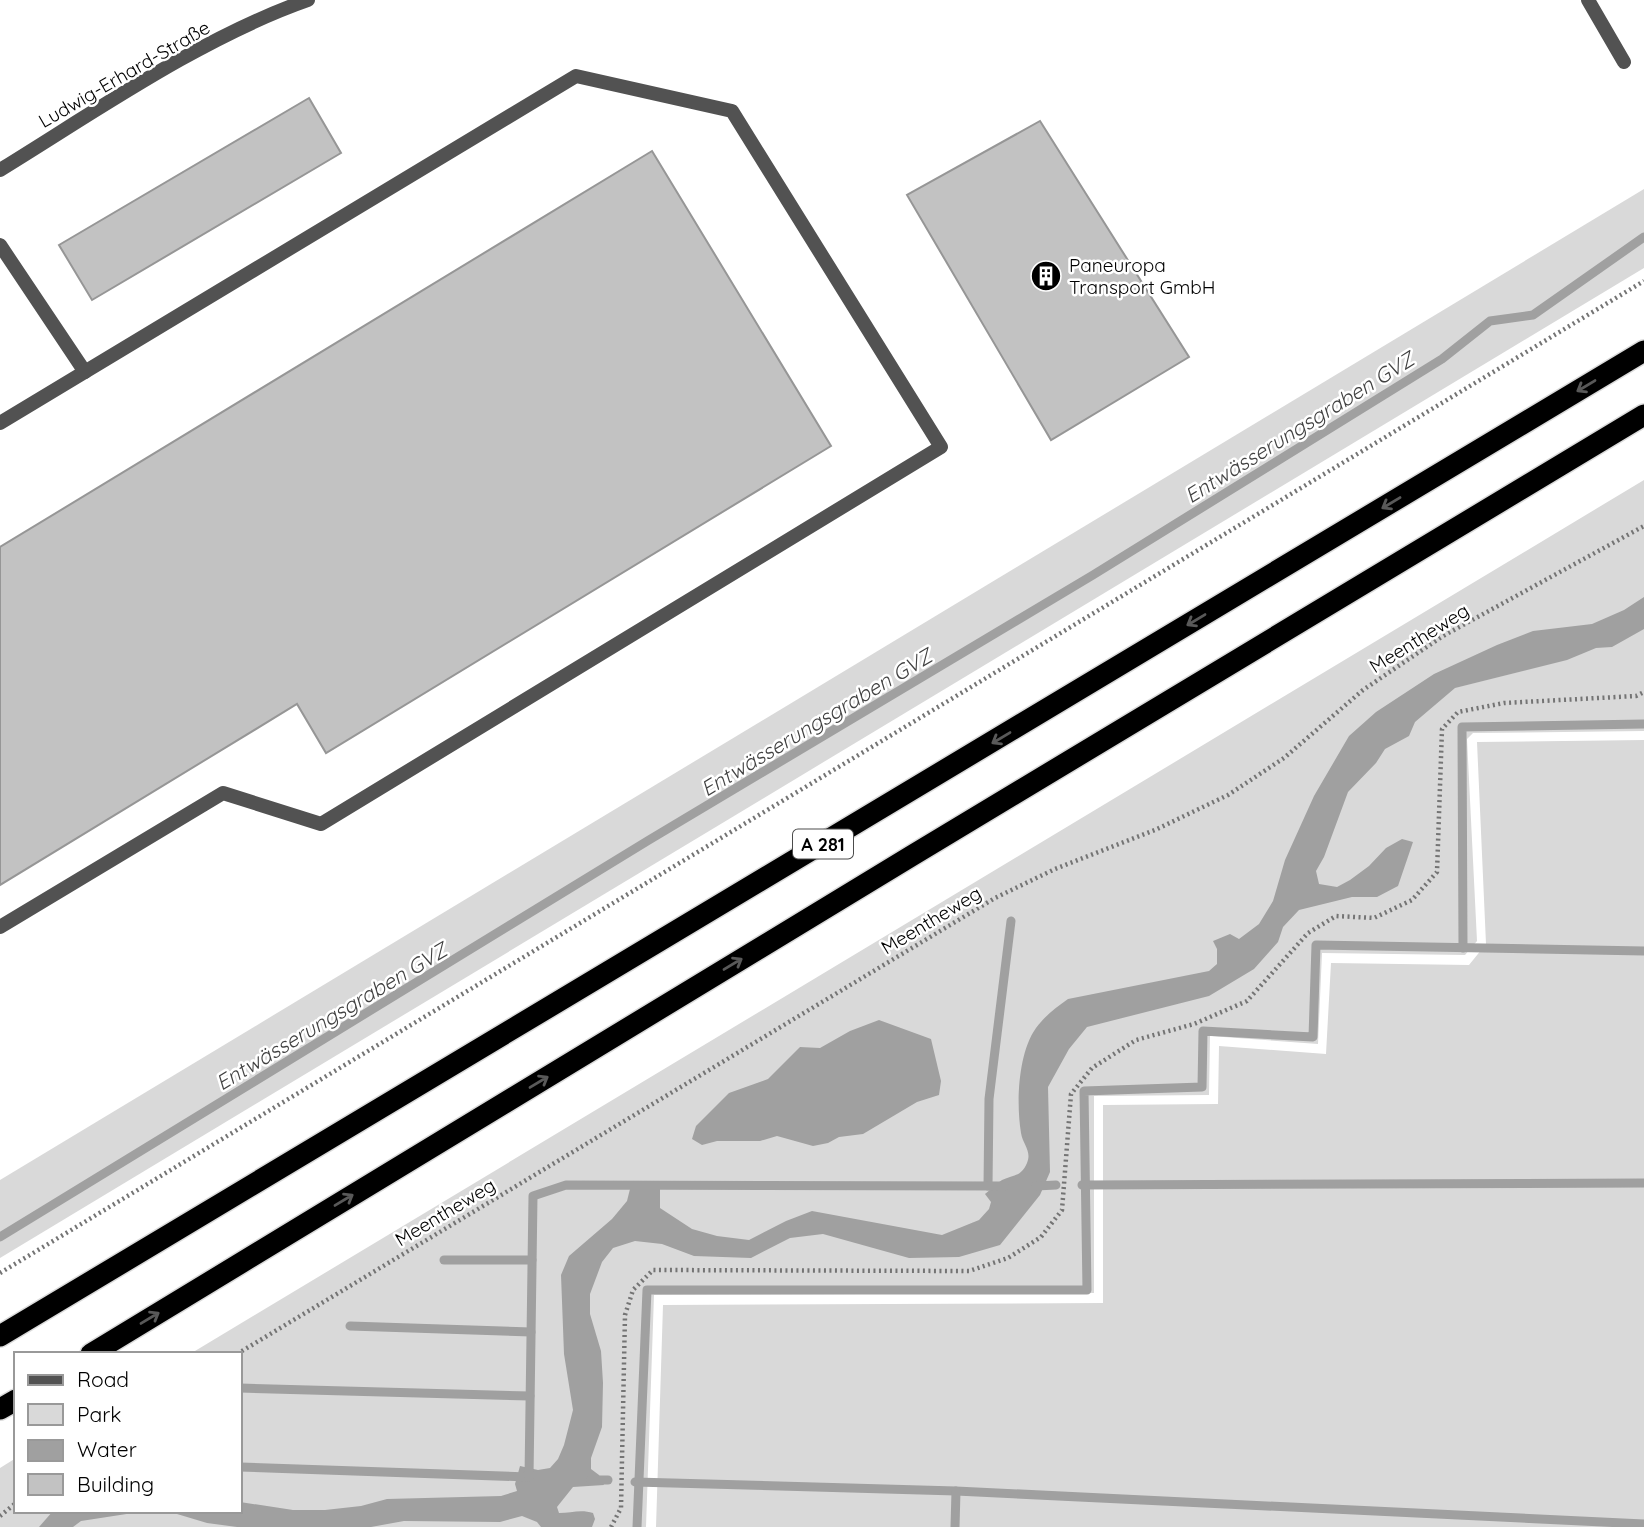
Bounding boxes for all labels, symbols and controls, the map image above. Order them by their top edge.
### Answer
street label: Ludwig-Erhard-Straße [34,15,214,133]
place label: Paneuropa Transport GmbH [1069,253,1216,299]
building icon: Paneuropa Transport GmbH [1029,259,1063,293]
water label: Entwässerungsgraben GVZ [1180,344,1421,508]
one-way arrow [1576,379,1596,393]
one-way arrow [1381,496,1401,510]
street label: Meentheweg [1365,598,1473,678]
one-way arrow [1186,614,1206,628]
water label: Entwässerungsgraben GVZ [696,641,939,801]
one-way arrow [991,731,1011,745]
road number: A 281 [793,830,853,858]
street label: Meentheweg [876,881,986,959]
water label: Entwässerungsgraben GVZ [211,935,454,1095]
one-way arrow [723,956,742,971]
one-way arrow [528,1075,548,1089]
street label: Meentheweg [390,1173,500,1251]
one-way arrow [334,1193,354,1207]
one-way arrow [139,1311,159,1325]
legend [14,1352,242,1513]
text: Road [77,1366,129,1392]
text: Park [77,1401,121,1427]
text: Water [77,1436,137,1462]
text: Building [77,1471,154,1497]

